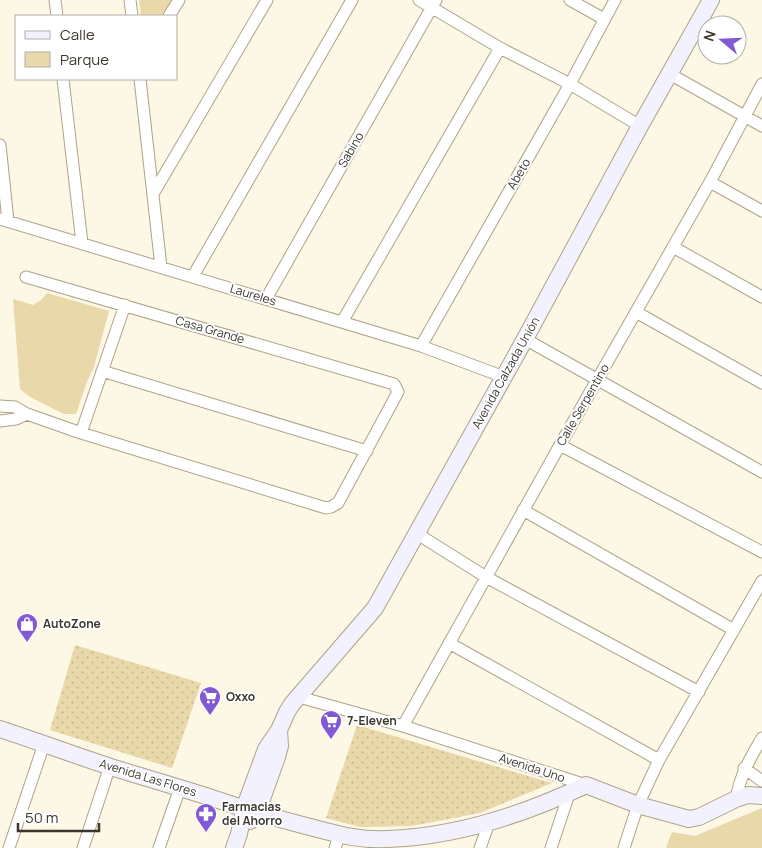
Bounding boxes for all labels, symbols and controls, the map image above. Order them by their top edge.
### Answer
legend [15,15,178,80]
north arrow [697,15,747,65]
text: Calle [60,24,95,45]
text: N [699,28,720,43]
text: Parque [60,49,109,70]
street label: Sabino [334,129,367,171]
street label: Abeto [503,155,534,192]
street label: Laureles [228,279,278,310]
street label: Casa Grande [174,312,247,347]
street label: Avenida Calzada Unión [468,314,543,432]
street label: Calle Serpentino [552,361,613,449]
shop icon: AutoZone [15,612,39,643]
place label: AutoZone [43,615,101,632]
supermarket icon: Oxxo [198,685,222,716]
place label: Oxxo [226,688,255,705]
supermarket icon: 7-Eleven [319,709,343,740]
place label: 7-Eleven [347,712,397,729]
street label: Avenida Uno [497,749,567,786]
street label: Avenida Las Flores [97,755,199,800]
place label: Farmacias del Ahorro [222,798,282,829]
scale bar [18,800,99,832]
pharmacy icon: Farmacias del Ahorro [194,802,218,833]
text: 50 m [25,807,59,828]

